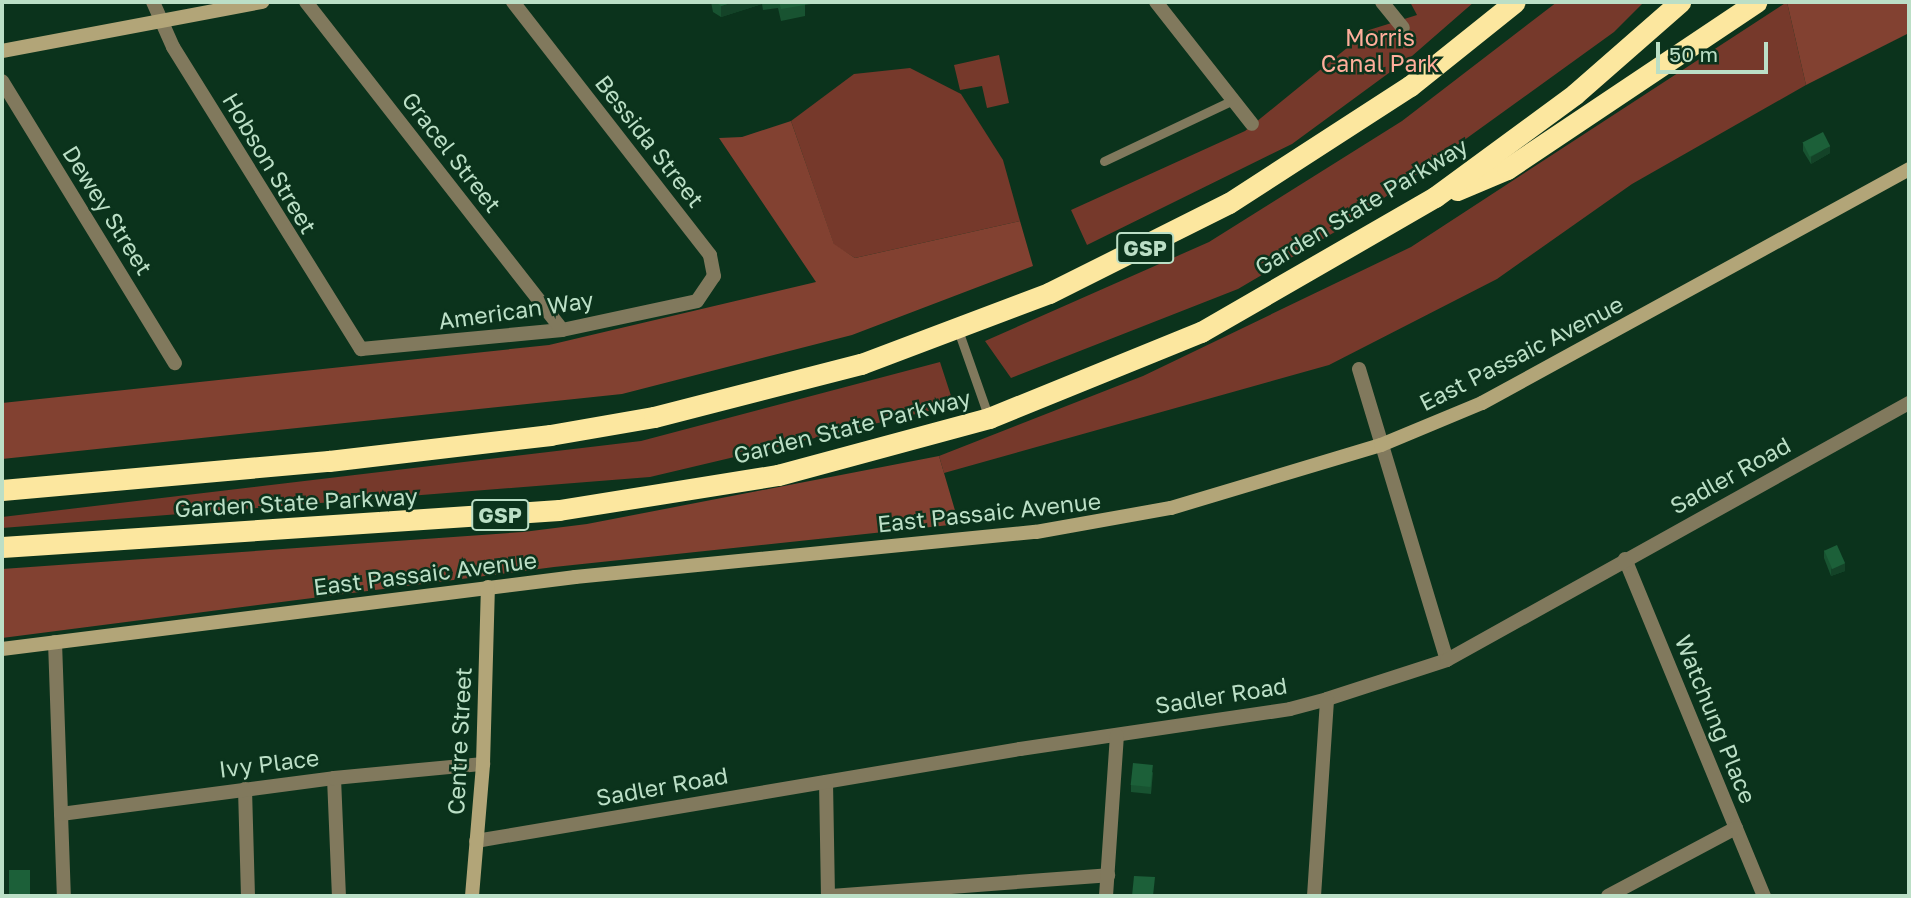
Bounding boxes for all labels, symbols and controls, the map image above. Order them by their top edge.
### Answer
park label: Morris Canal Park [1321,23,1439,77]
scale bar [1659,28,1771,72]
text: 50 m [1669,41,1718,67]
street label: Bessida Street [590,69,710,213]
street label: Gracel Street [396,86,508,218]
street label: Hobson Street [217,88,323,238]
street label: Garden State Parkway [1250,131,1472,281]
street label: Dewey Street [57,140,159,280]
road number: GSP [1115,230,1175,266]
street label: American Way [437,285,595,335]
street label: East Passaic Avenue [1415,290,1627,416]
street label: Garden State Parkway [731,383,973,469]
street label: Sadler Road [1665,431,1795,519]
street label: Garden State Parkway [174,482,418,522]
street label: East Passaic Avenue [876,487,1102,537]
road number: GSP [470,498,530,532]
street label: East Passaic Avenue [312,546,538,600]
street label: Watchung Place [1670,631,1762,807]
street label: Centre Street [441,666,477,816]
street label: Sadler Road [1153,671,1289,719]
street label: Ivy Place [217,743,321,783]
street label: Sadler Road [594,761,730,811]

